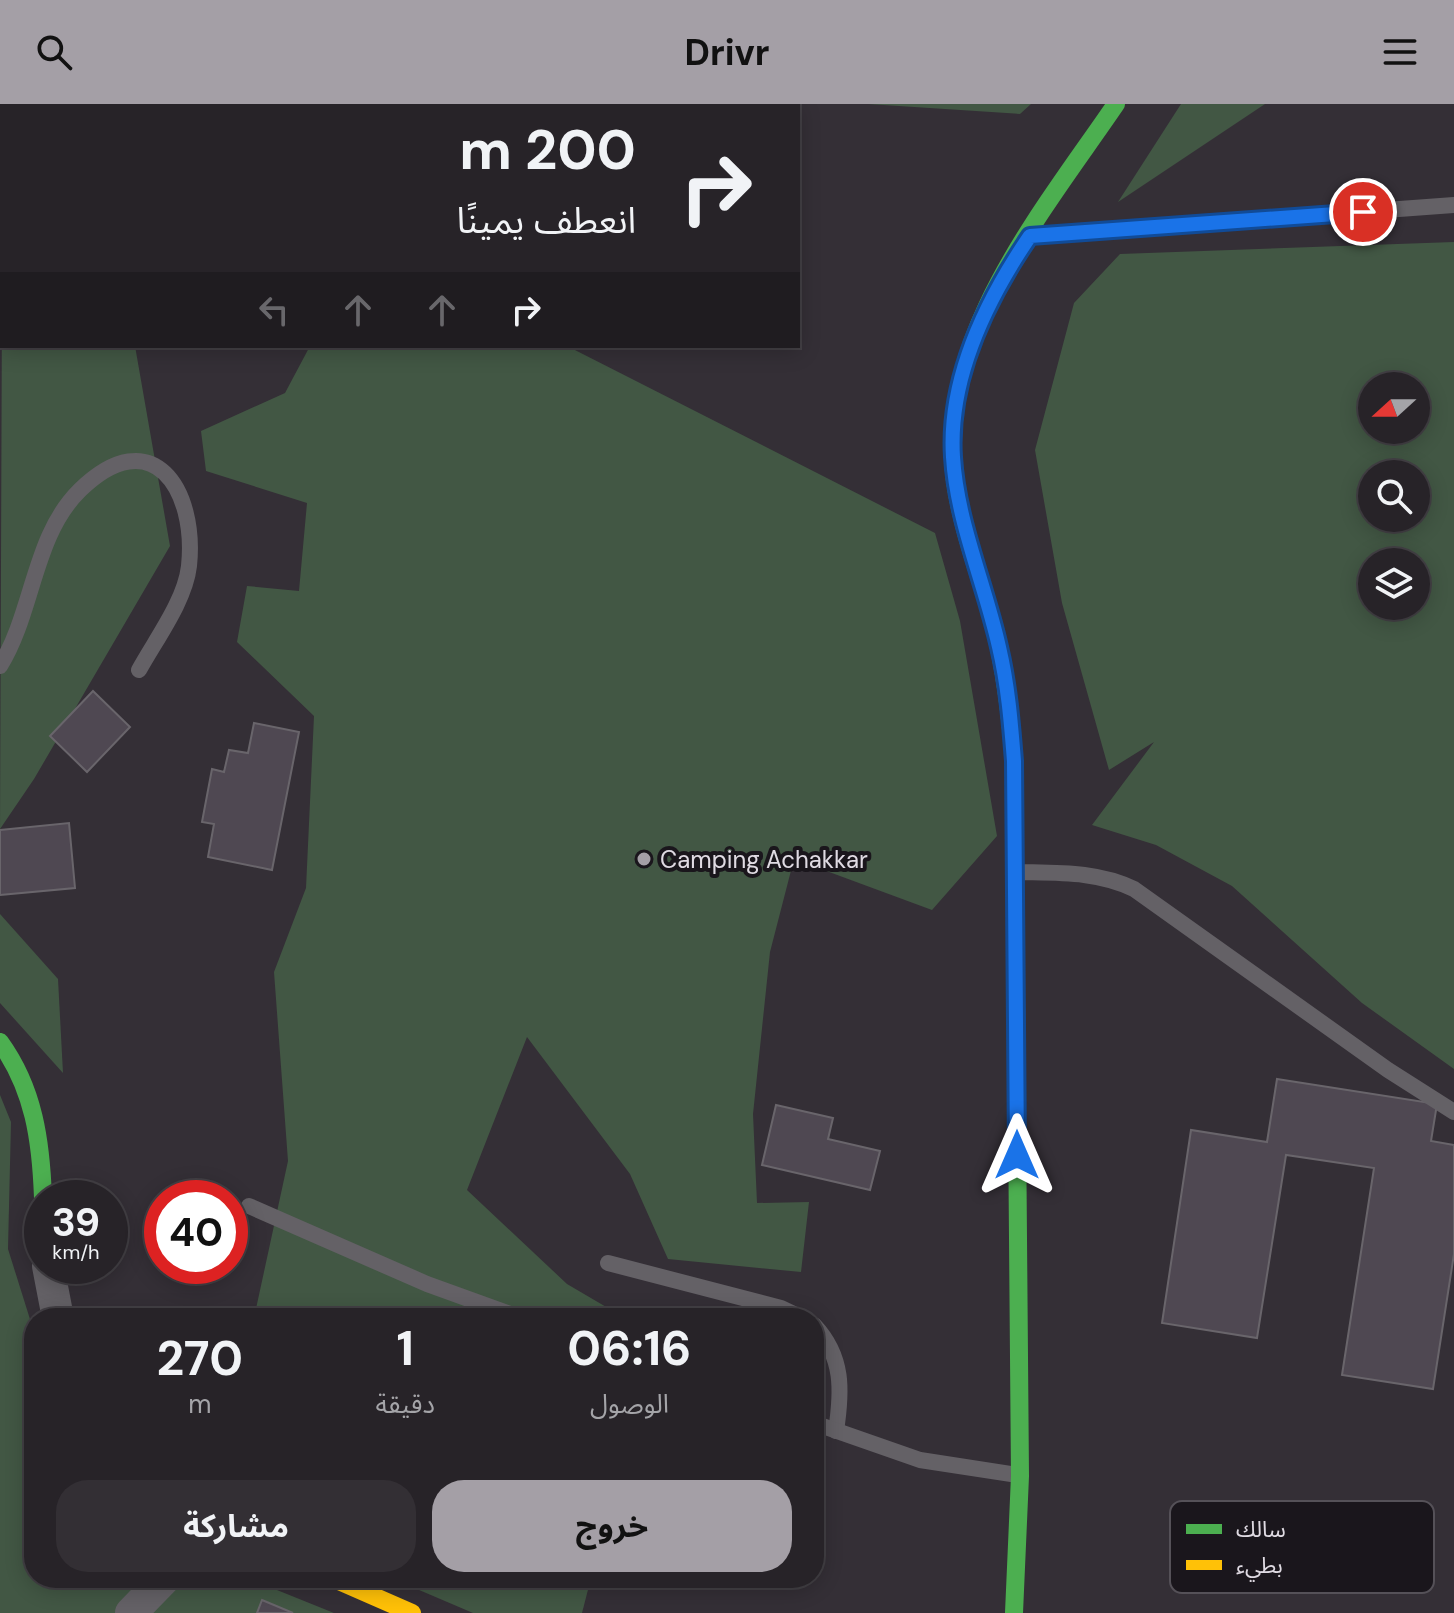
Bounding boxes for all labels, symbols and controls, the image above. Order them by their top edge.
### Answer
text: Drivr [684,29,770,76]
icon: search [32,30,76,74]
icon: menu [1378,30,1422,74]
text: 200 m [459,113,636,186]
icon: right [664,136,768,240]
pin [1329,178,1397,246]
icon: arrive [1341,190,1385,234]
text: انعطف يمينًا [457,197,636,244]
icon: left [252,288,296,332]
icon: ahead [336,288,380,332]
icon: ahead [420,288,464,332]
icon: right [504,288,548,332]
north arrow [1358,372,1430,444]
map controls [1358,372,1430,620]
button: search [1358,460,1430,532]
button: layers [1358,548,1430,620]
place label: Camping Achakkar [660,844,868,875]
marker: Camping Achakkar [635,850,653,868]
position arrow [975,1113,1059,1197]
speed limit sign: 40 [144,1180,248,1284]
text: 39 [52,1196,100,1248]
text: km/h [52,1239,100,1265]
text: 1 [396,1317,414,1380]
text: 06:16 [567,1317,692,1380]
text: 270 [156,1327,243,1390]
text: m [188,1387,211,1421]
text: دقيقة [376,1387,435,1421]
text: الوصول [590,1387,669,1421]
button: مشاركة [56,1480,416,1572]
button: خروج [432,1480,792,1572]
legend [1170,1501,1434,1593]
text: سالك [1236,1515,1286,1544]
text: بطيء [1236,1551,1283,1582]

